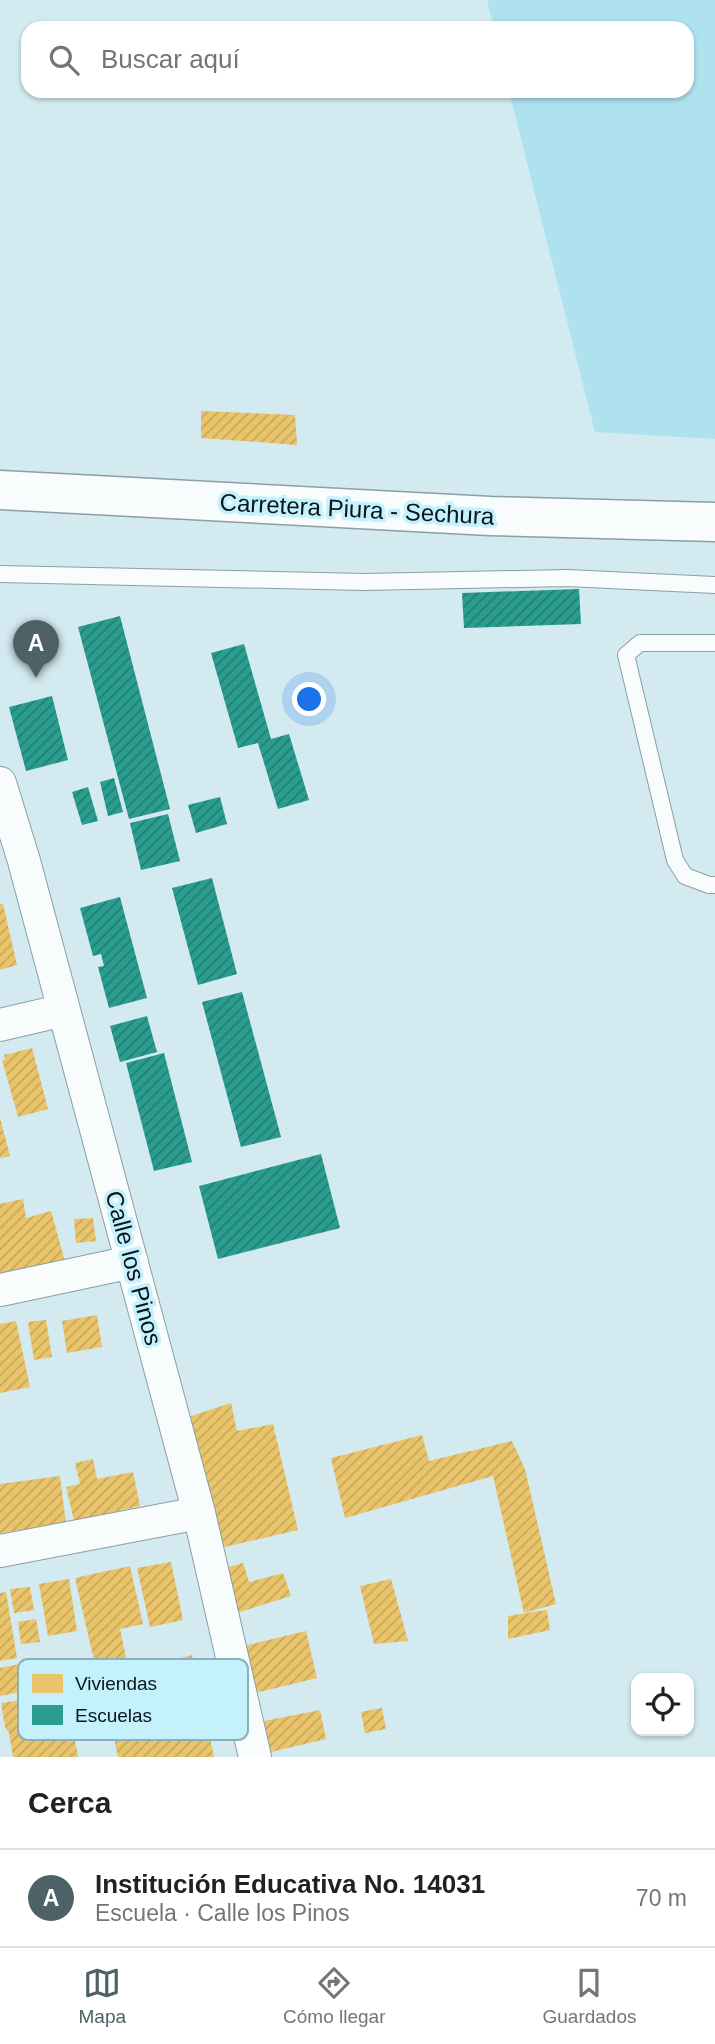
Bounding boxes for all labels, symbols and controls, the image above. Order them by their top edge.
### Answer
search box [21,21,694,98]
icon: search [45,41,83,79]
text: Buscar aquí [101,44,240,74]
street label: Carretera Piura - Sechura [219,488,496,530]
pin: A [13,620,59,678]
your location [292,682,326,716]
street label: Calle los Pinos [100,1188,168,1348]
legend [18,1659,248,1740]
text: Viviendas [75,1673,157,1694]
map controls [631,1673,694,1736]
button: locate [631,1673,694,1736]
text: Escuelas [75,1705,152,1726]
text: Cerca [28,1786,111,1819]
text: Institución Educativa No. 14031 [95,1869,485,1899]
text: A [43,1885,59,1911]
text: 70 m [636,1885,687,1911]
text: Escuela · Calle los Pinos [95,1900,349,1926]
tab: Mapa [79,1964,126,2028]
tab: Cómo llegar [283,1964,385,2028]
tab: Guardados [542,1964,636,2028]

